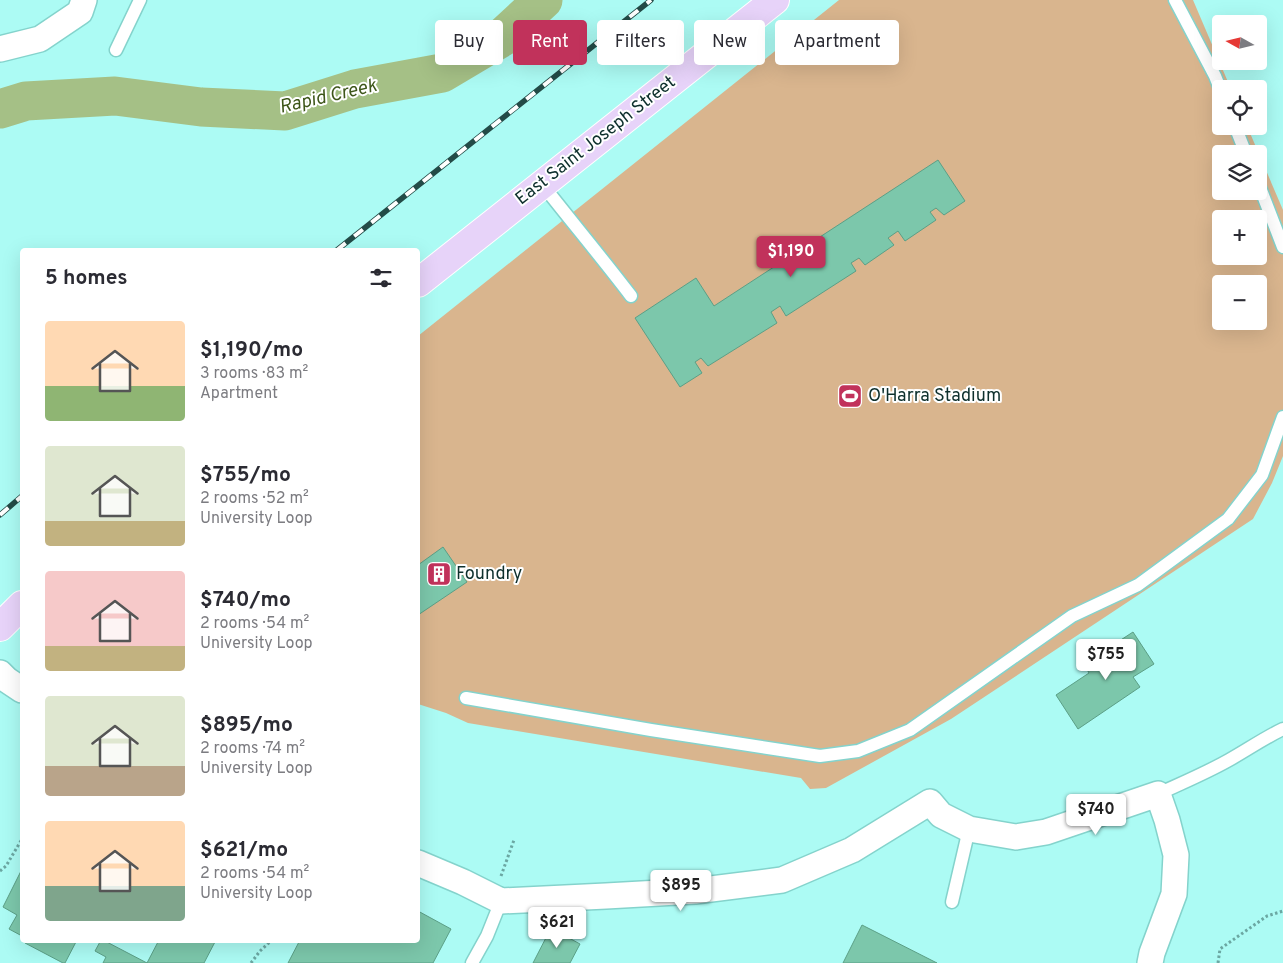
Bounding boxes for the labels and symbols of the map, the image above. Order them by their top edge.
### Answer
north arrow [1212,15,1268,70]
street label: East Saint Joseph Street [511,71,681,211]
water label: Rapid Creek [277,74,379,120]
pin: $1,190 [750,236,832,278]
sports icon: O'Harra Stadium [837,383,863,409]
place label: O'Harra Stadium [868,385,1001,408]
building icon: Foundry [426,561,452,587]
place label: Foundry [456,563,522,586]
pin: $755 [1076,638,1136,681]
pin: $740 [1066,794,1126,836]
pin: $895 [651,870,711,912]
pin: $621 [527,906,587,949]

